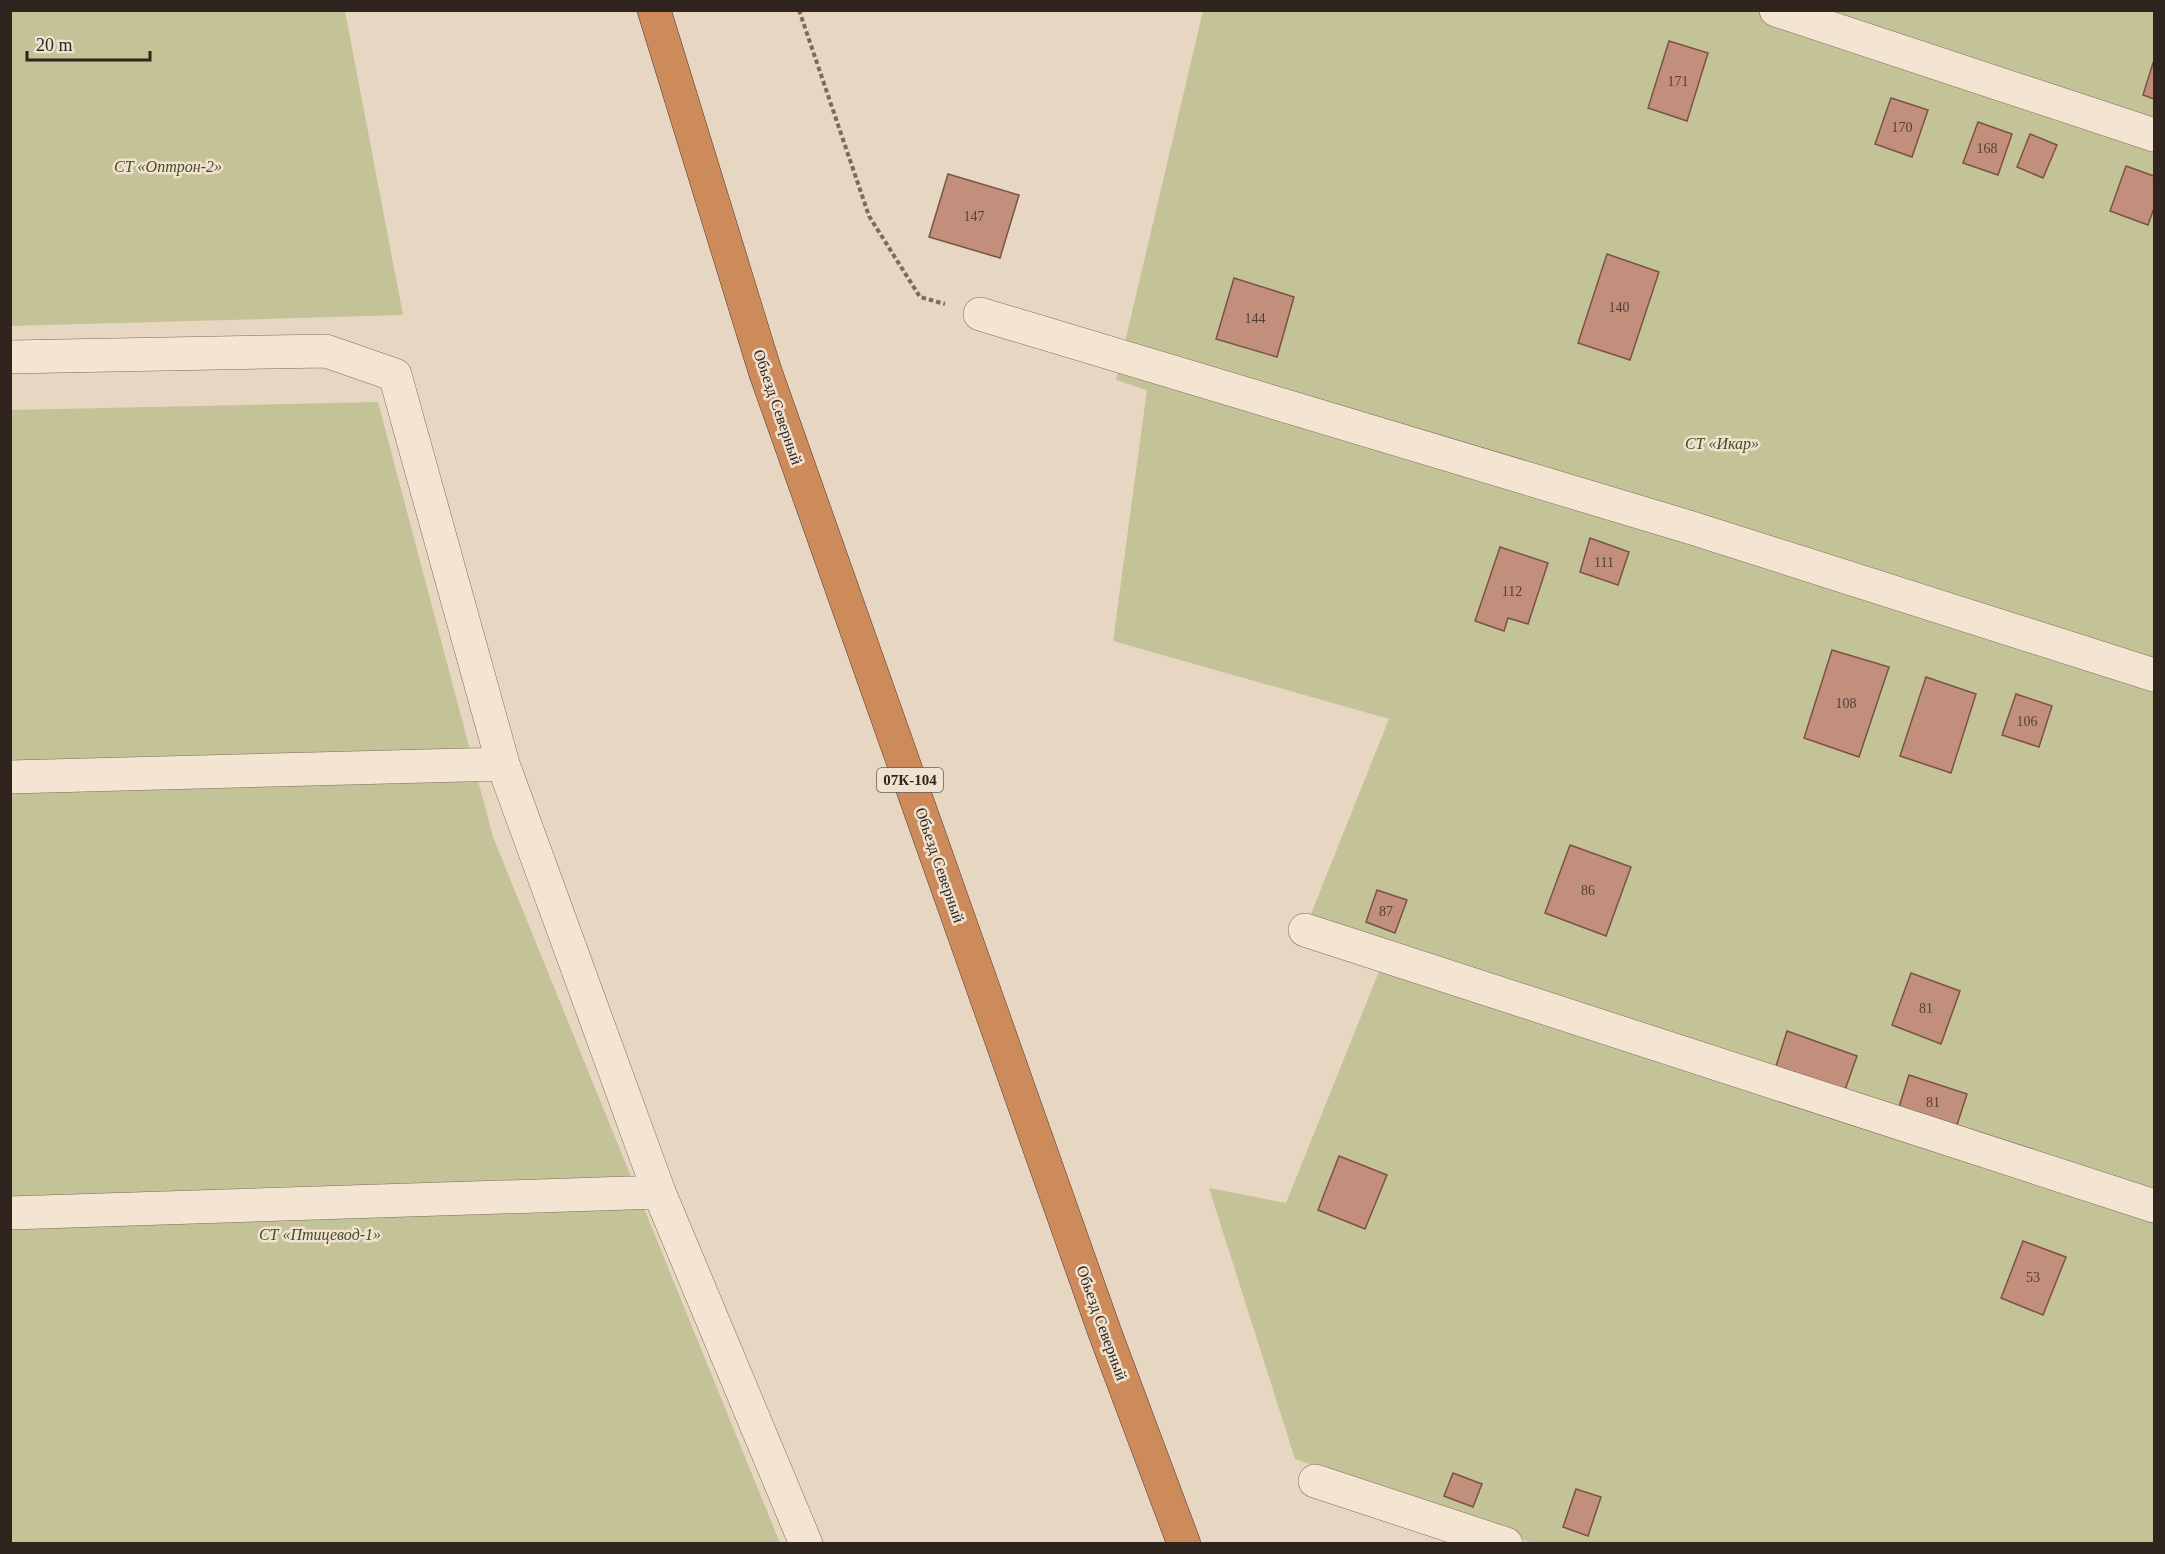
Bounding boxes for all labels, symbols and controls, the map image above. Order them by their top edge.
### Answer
scale bar [27,24,150,62]
text: 20 m [36,35,73,55]
house number: 171 [1668,74,1689,89]
house number: 170 [1892,120,1913,135]
house number: 168 [1977,141,1998,156]
park label: СТ «Оптрон-2» [114,158,222,176]
house number: 147 [964,209,985,224]
house number: 140 [1609,300,1630,315]
house number: 144 [1245,311,1266,326]
street label: Обьезд Северный [749,347,806,468]
park label: СТ «Икар» [1685,435,1759,453]
house number: 111 [1594,555,1614,570]
house number: 112 [1502,584,1522,599]
house number: 108 [1836,696,1857,711]
house number: 106 [2017,714,2038,729]
road number: 07К-104 [877,768,943,792]
street label: Обьезд Северный [911,805,968,926]
house number: 86 [1581,883,1595,898]
house number: 87 [1379,904,1393,919]
house number: 81 [1919,1001,1933,1016]
house number: 81 [1926,1095,1940,1110]
park label: СТ «Птицевод-1» [259,1226,381,1244]
street label: Обьезд Северный [1072,1263,1131,1383]
house number: 53 [2026,1270,2040,1285]

